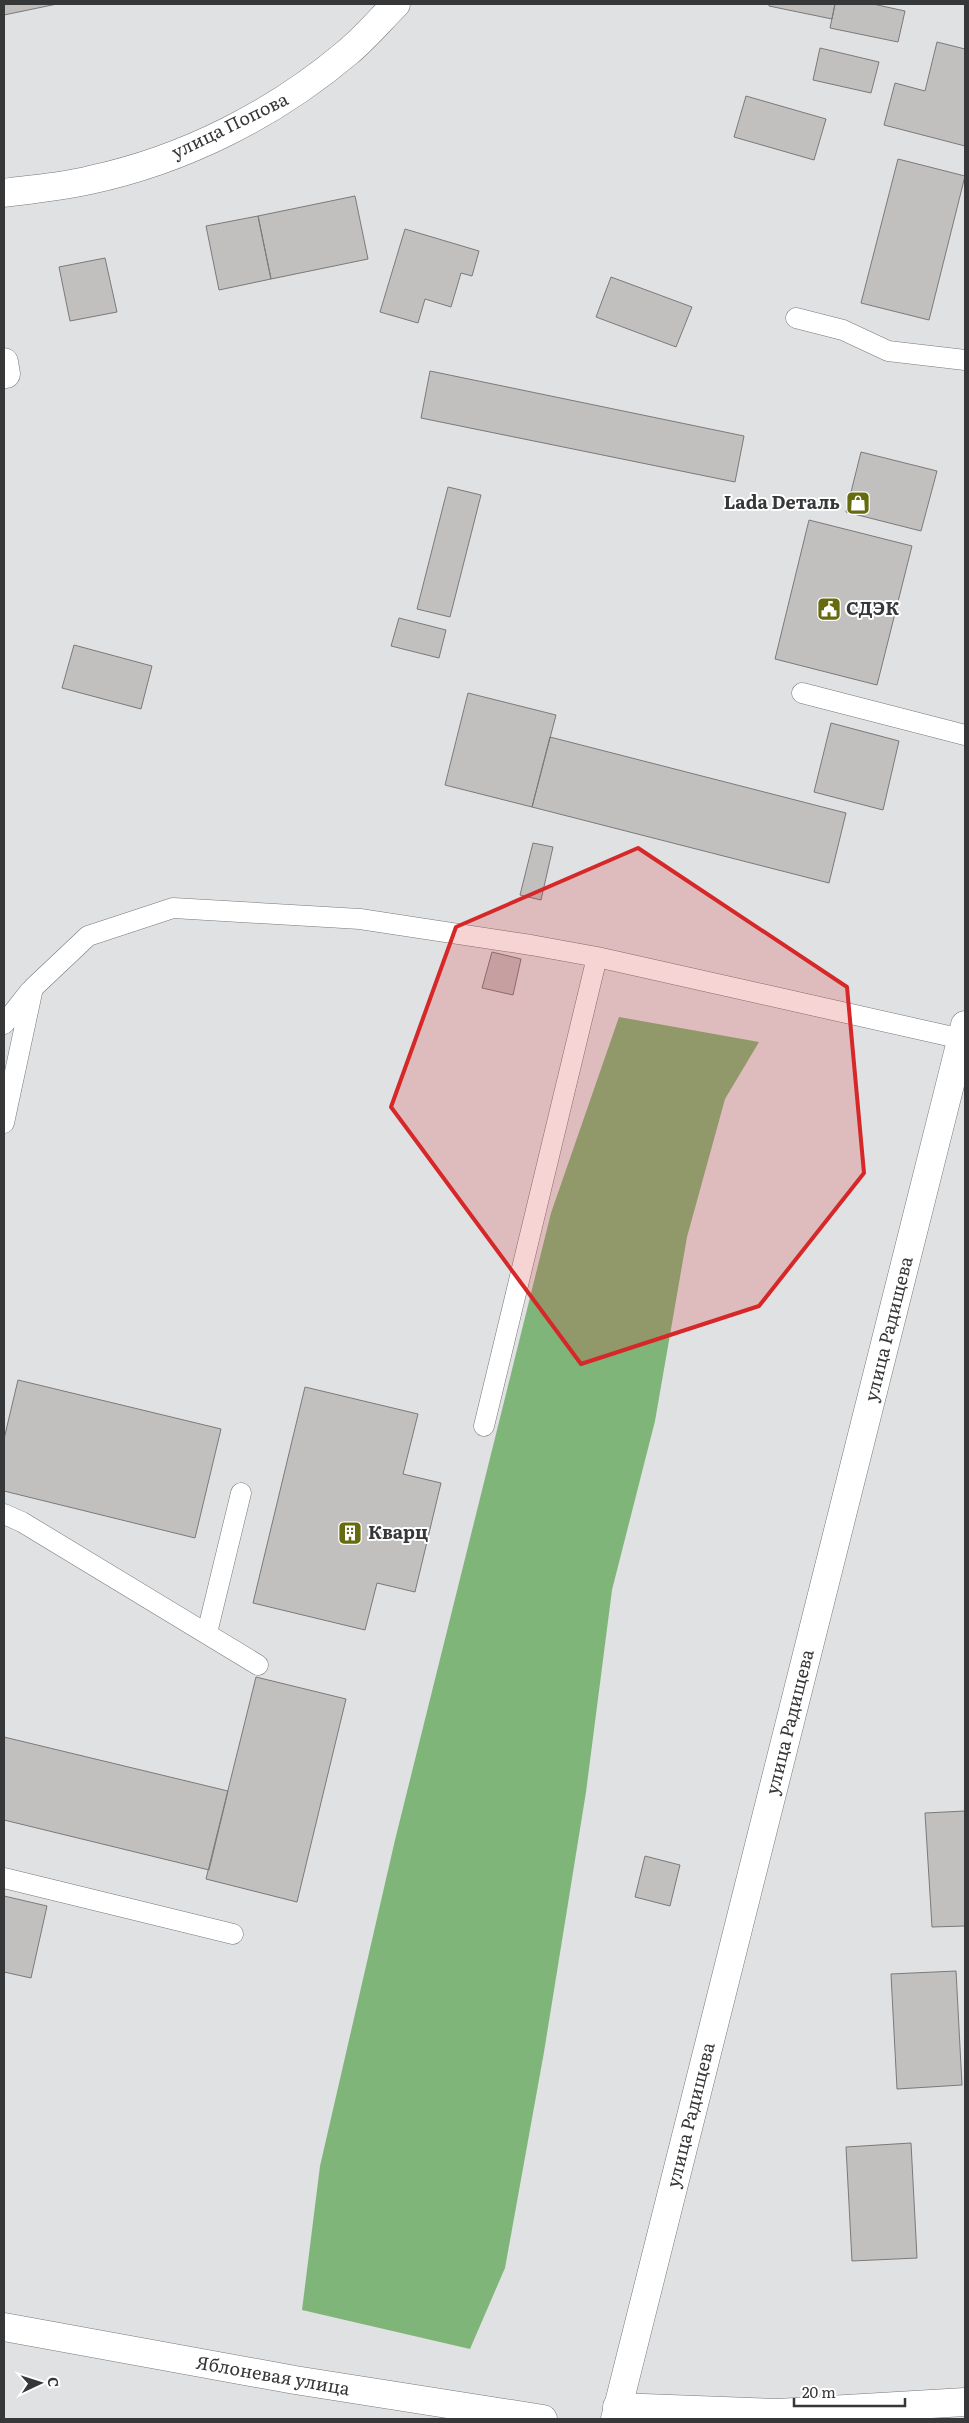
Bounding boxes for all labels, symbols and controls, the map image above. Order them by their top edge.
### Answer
street label: улица Попова [166,85,293,165]
place label: Lada Dеталь [724,488,840,515]
shop icon: Lada Dеталь [845,490,871,516]
place label: СДЭК [846,594,899,621]
public building icon: СДЭК [816,596,842,622]
street label: улица Радищева [856,1253,919,1404]
place label: Кварц [368,1518,428,1545]
building icon: Кварц [337,1520,363,1546]
street label: улица Радищева [757,1646,820,1797]
street label: улица Радищева [658,2039,721,2190]
street label: Яблоневая улица [194,2348,353,2401]
north arrow [15,2358,65,2408]
text: С [44,2376,64,2388]
scale bar [794,2376,905,2408]
text: 20 m [802,2380,836,2403]

